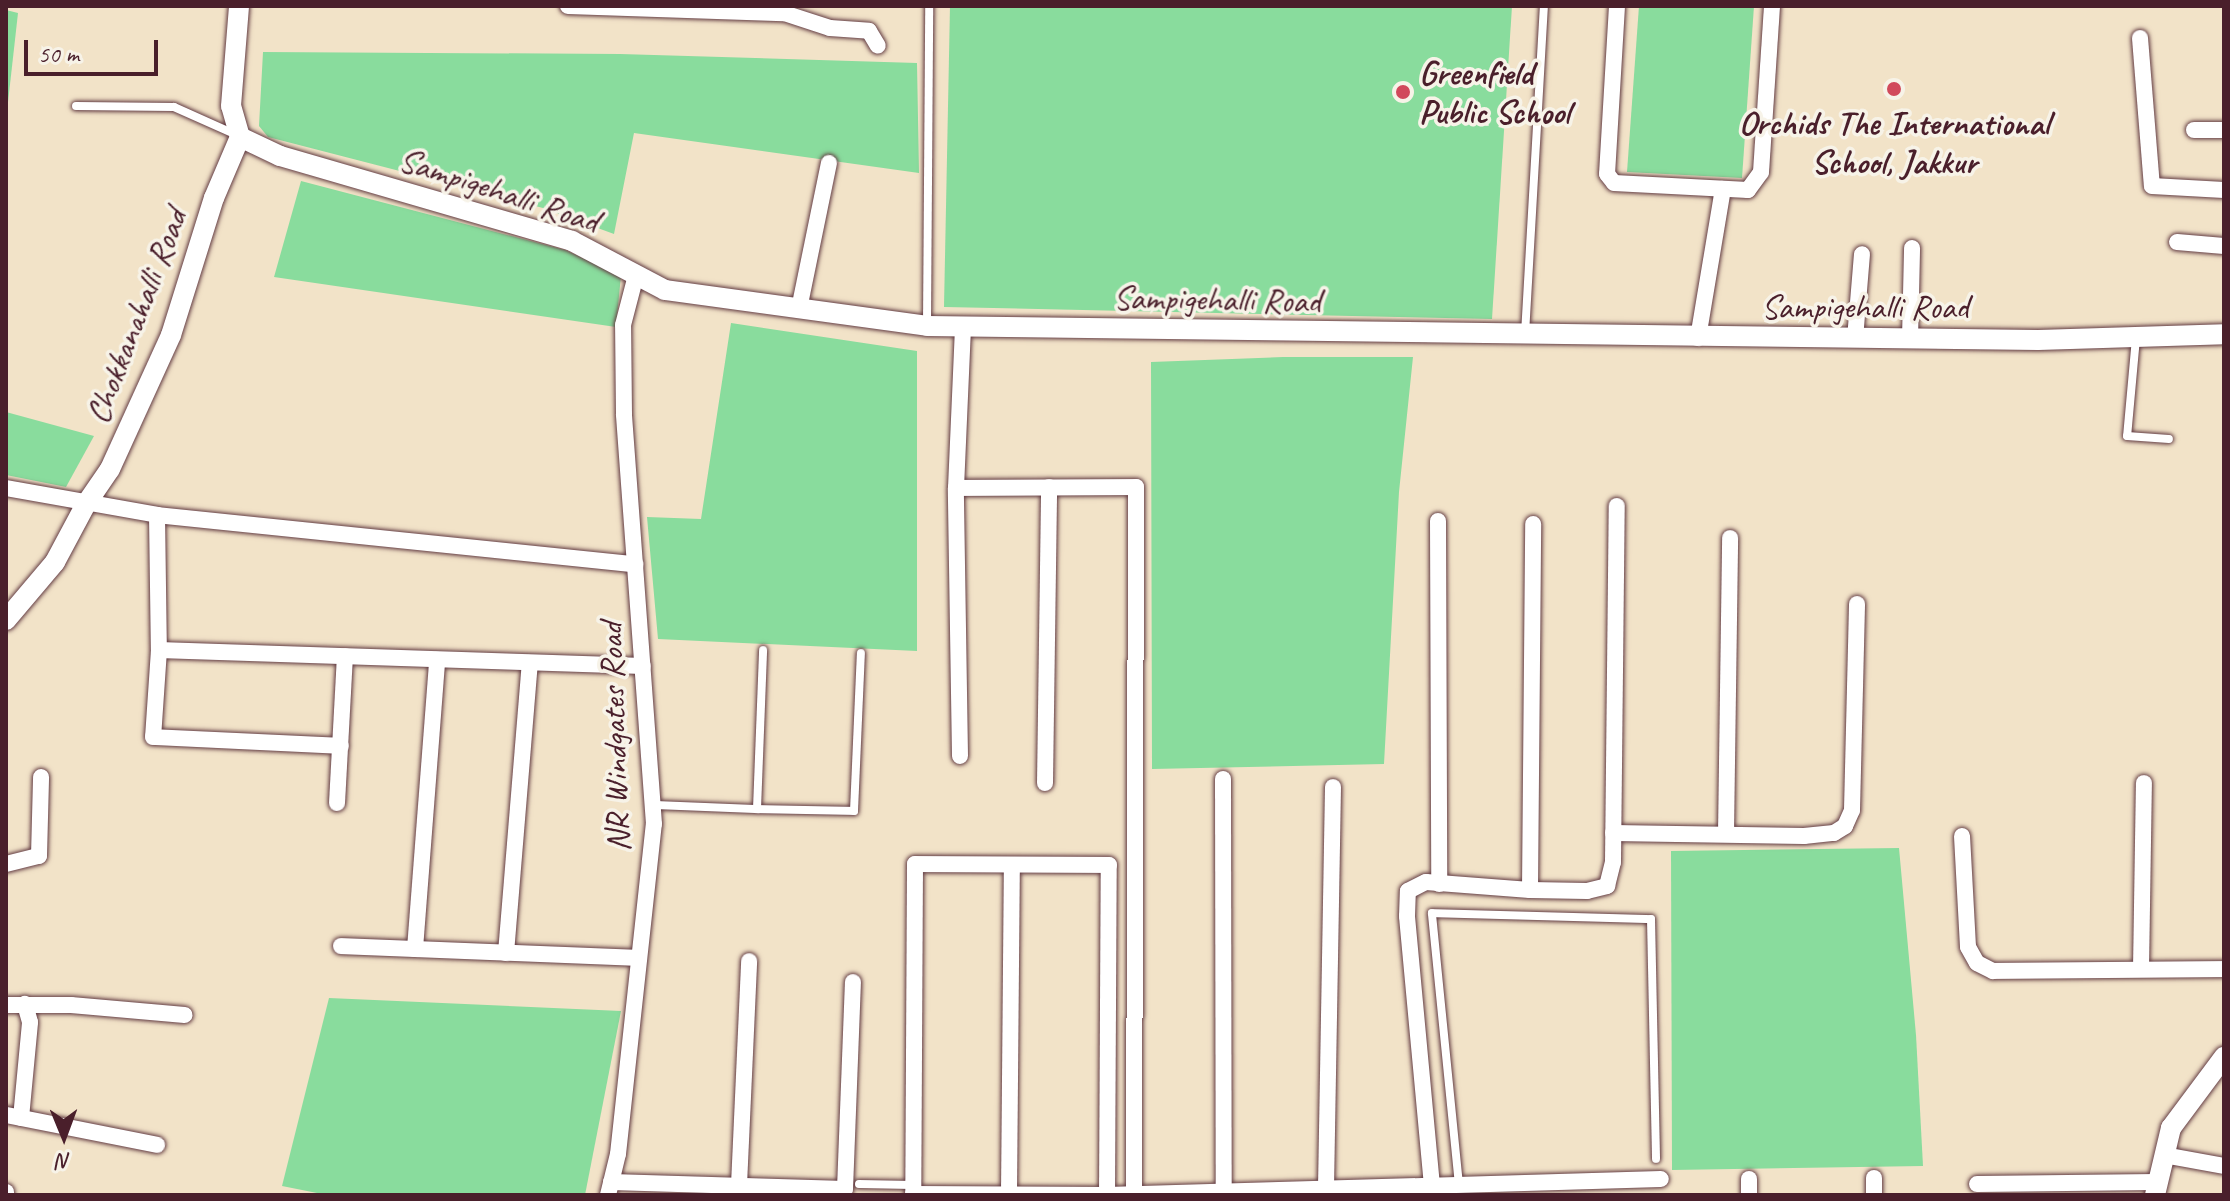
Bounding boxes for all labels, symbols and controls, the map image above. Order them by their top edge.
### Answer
scale bar [28,24,162,74]
text: 50 m [38,39,79,69]
place label: Greenfield Public School [1419,52,1570,132]
marker: Orchids The International School, Jakkur [1885,80,1903,98]
marker: Greenfield Public School [1394,83,1412,101]
place label: Orchids The International School, Jakkur [1739,102,2049,182]
street label: Sampigehalli Road [395,139,603,241]
street label: Chokkanahalli Road [77,204,195,428]
street label: Sampigehalli Road [1114,277,1320,321]
street label: Sampigehalli Road [1762,287,1968,327]
street label: NR Windgates Road [590,621,638,853]
north arrow [24,1097,104,1177]
text: N [57,1147,71,1175]

